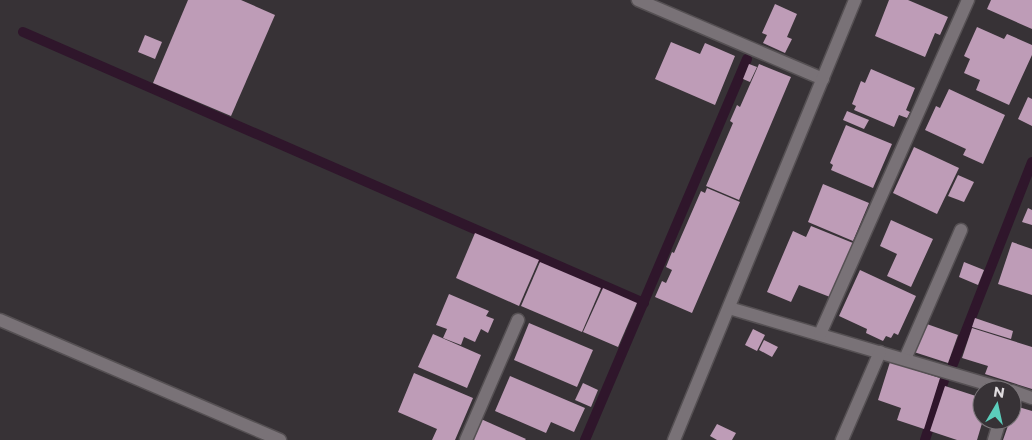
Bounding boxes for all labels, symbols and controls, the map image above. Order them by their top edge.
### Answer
north arrow [972,380,1022,430]
text: N [992,382,1006,402]

